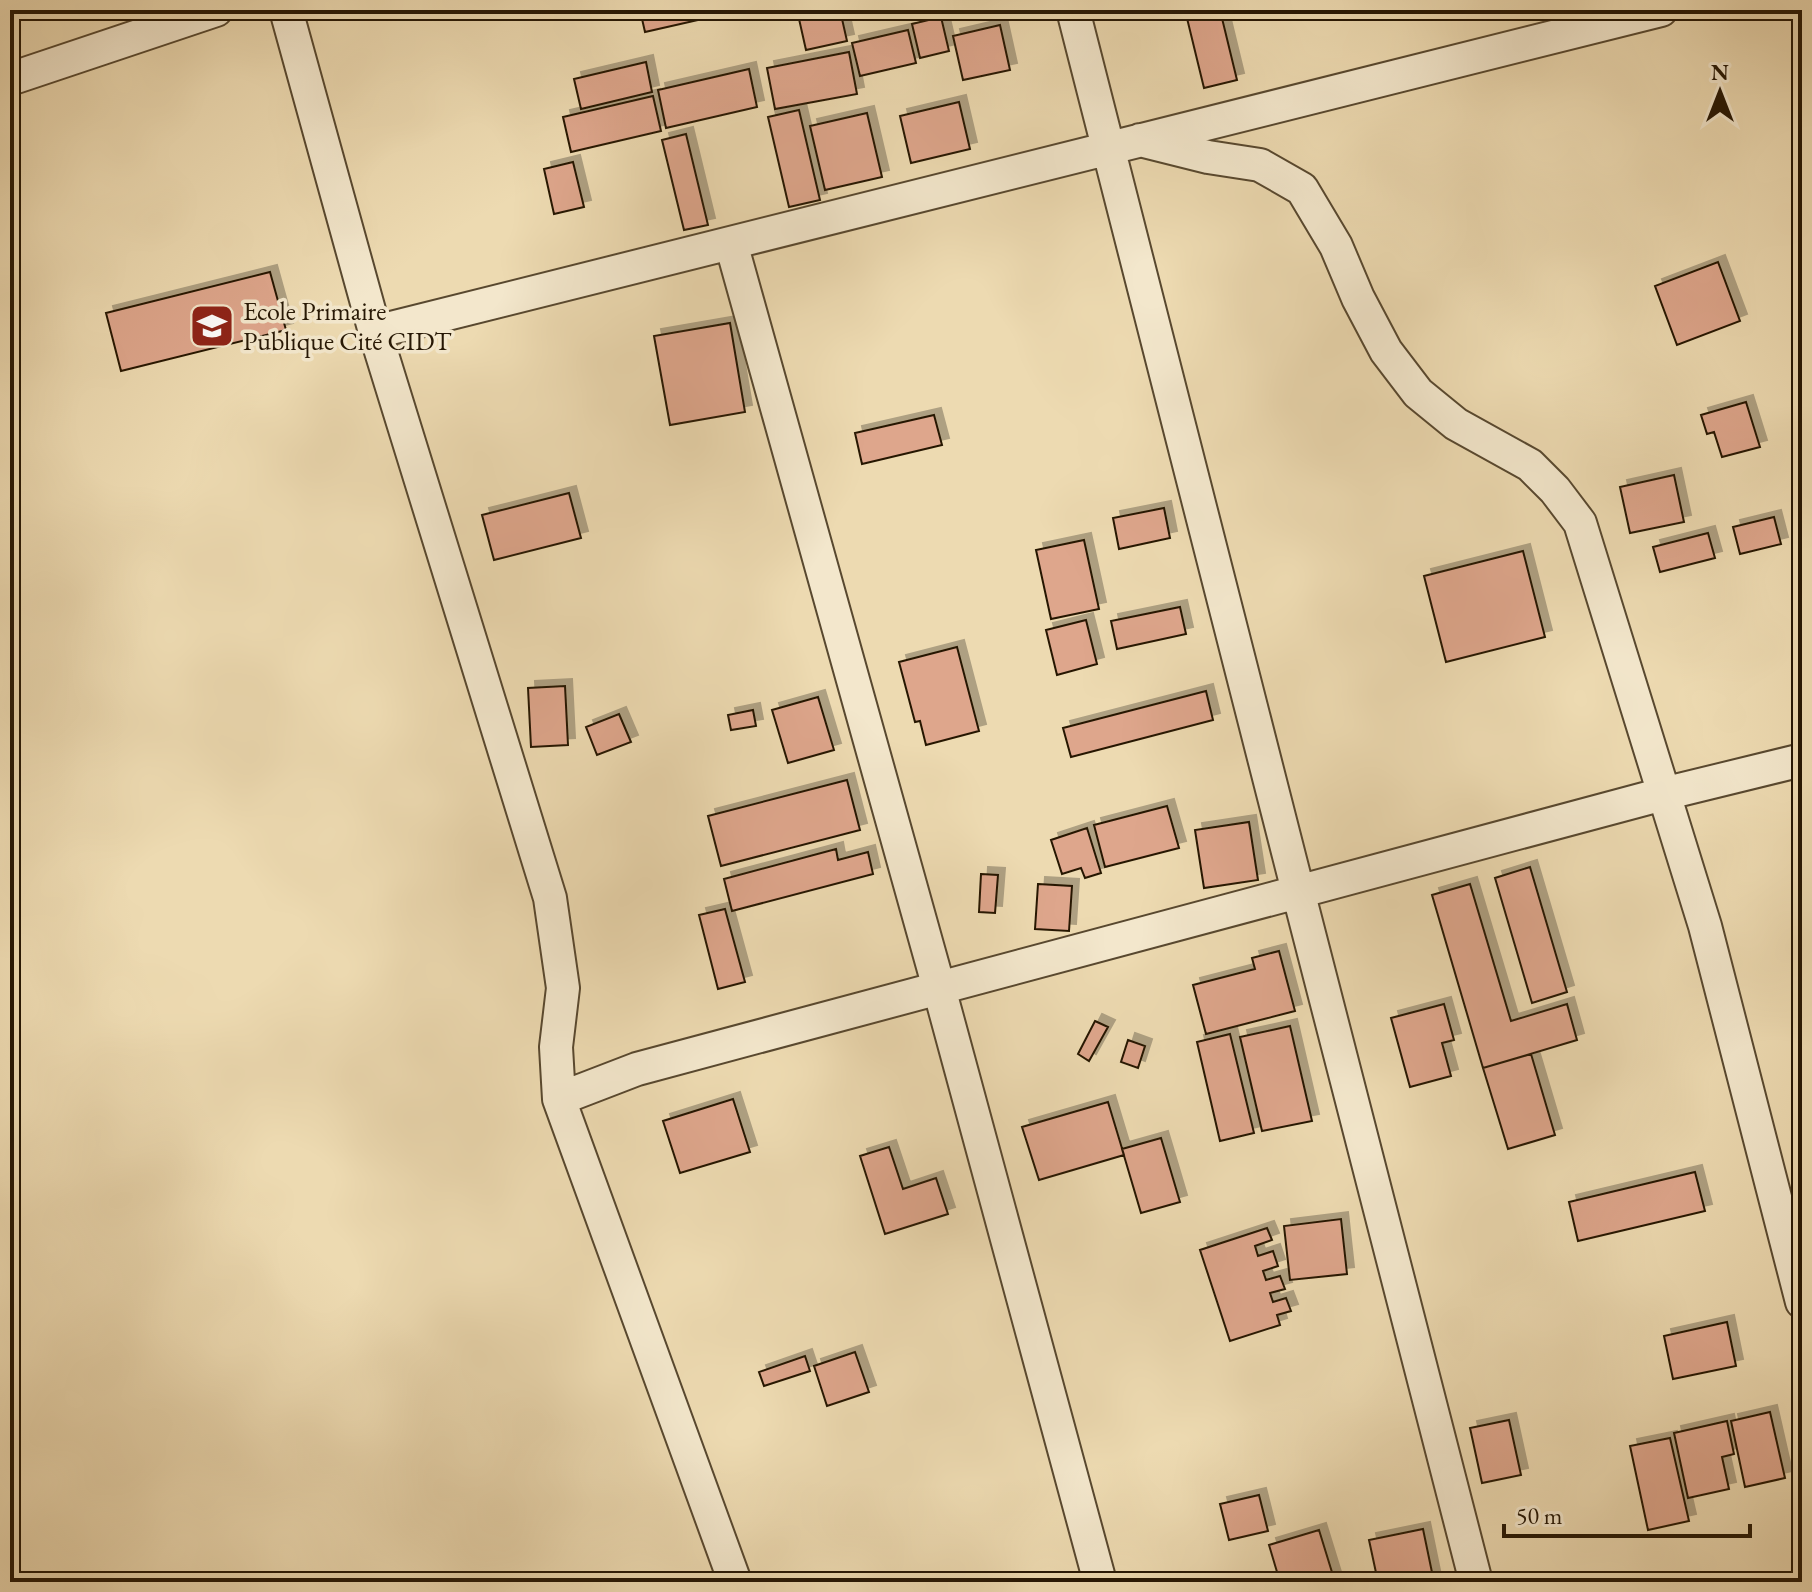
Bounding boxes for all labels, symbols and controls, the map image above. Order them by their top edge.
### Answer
north arrow [1680,52,1760,132]
text: N [1711,58,1729,87]
place label: Ecole Primaire Publique Cité CIDT [243,294,452,358]
school or university icon: Ecole Primaire Publique Cité CIDT [188,302,236,350]
scale bar [1504,1488,1750,1538]
text: 50 m [1516,1500,1563,1531]

